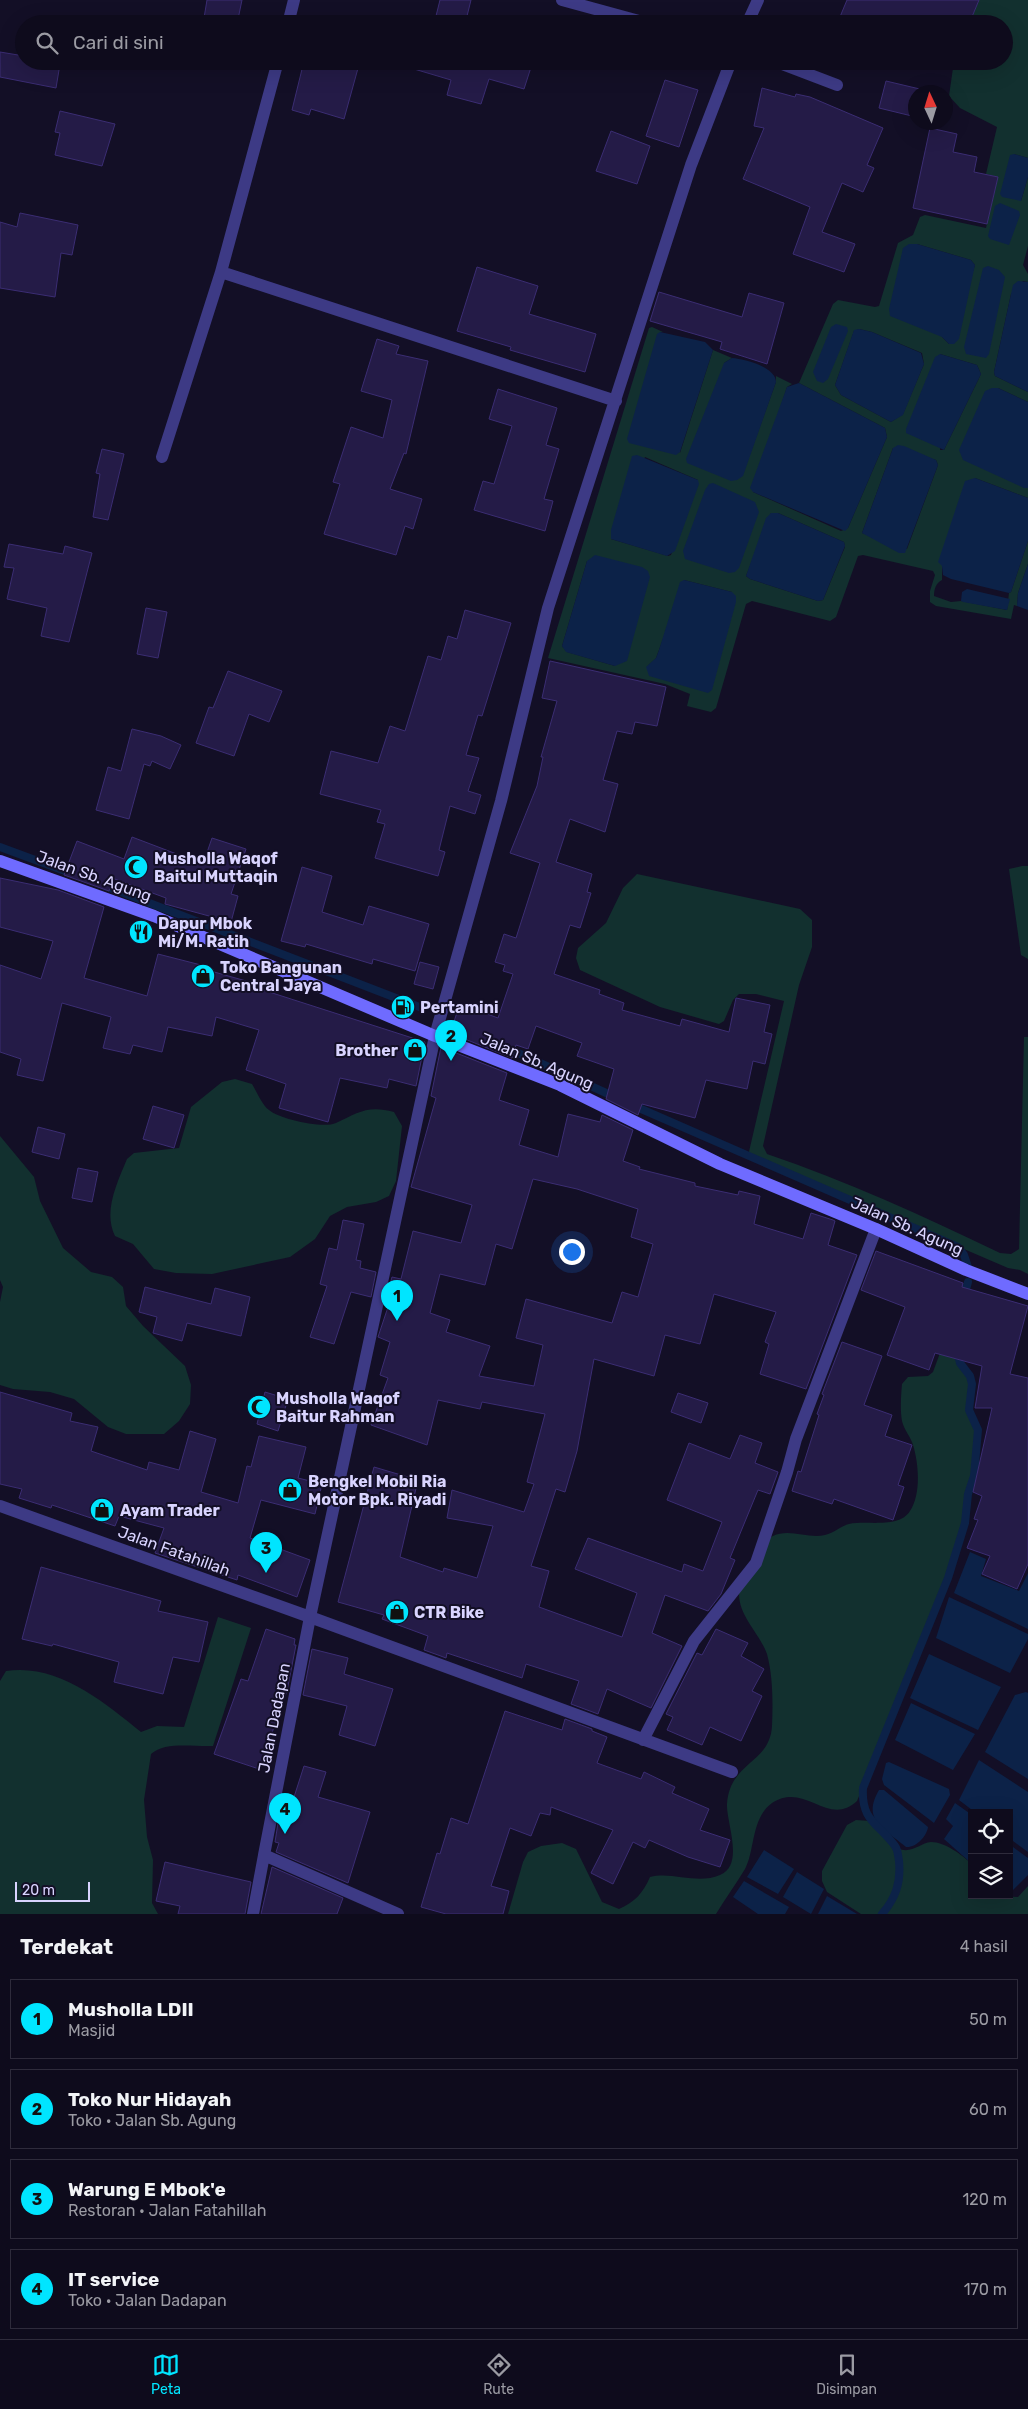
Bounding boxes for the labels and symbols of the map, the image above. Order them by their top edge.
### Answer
north arrow [908,85,953,130]
street label: Jalan Sb. Agung [34,846,154,906]
place label: Musholla Waqof Baitul Muttaqin [154,849,279,886]
mosque icon: Musholla Waqof Baitul Muttaqin [123,854,149,880]
place label: Dapur Mbok Mi/M. Ratih [158,914,253,951]
restaurant icon: Dapur Mbok Mi/M. Ratih [128,919,154,945]
place label: Toko Bangunan Central Jaya [220,958,342,995]
shop icon: Toko Bangunan Central Jaya [190,963,216,989]
fuel station icon: Pertamini [390,994,416,1020]
place label: Pertamini [420,998,499,1017]
pin: 2 [435,1020,467,1061]
street label: Jalan Sb. Agung [478,1029,596,1093]
shop icon: Brother [402,1037,428,1063]
place label: Brother [335,1041,399,1060]
street label: Jalan Sb. Agung [848,1193,966,1259]
your location [559,1239,585,1265]
pin: 1 [381,1280,413,1321]
place label: Musholla Waqof Baitur Rahman [276,1389,401,1426]
mosque icon: Musholla Waqof Baitur Rahman [246,1394,272,1420]
place label: Bengkel Mobil Ria Motor Bpk. Riyadi [308,1472,446,1509]
shop icon: Bengkel Mobil Ria Motor Bpk. Riyadi [277,1477,303,1503]
shop icon: Ayam Trader [89,1497,115,1523]
place label: Ayam Trader [120,1501,221,1520]
street label: Jalan Fatahillah [115,1522,233,1580]
pin: 3 [250,1532,282,1573]
shop icon: CTR Bike [384,1599,410,1625]
place label: CTR Bike [414,1603,484,1622]
street label: Jalan Dadapan [254,1661,294,1775]
pin: 4 [269,1793,301,1834]
scale bar [15,1879,90,1902]

